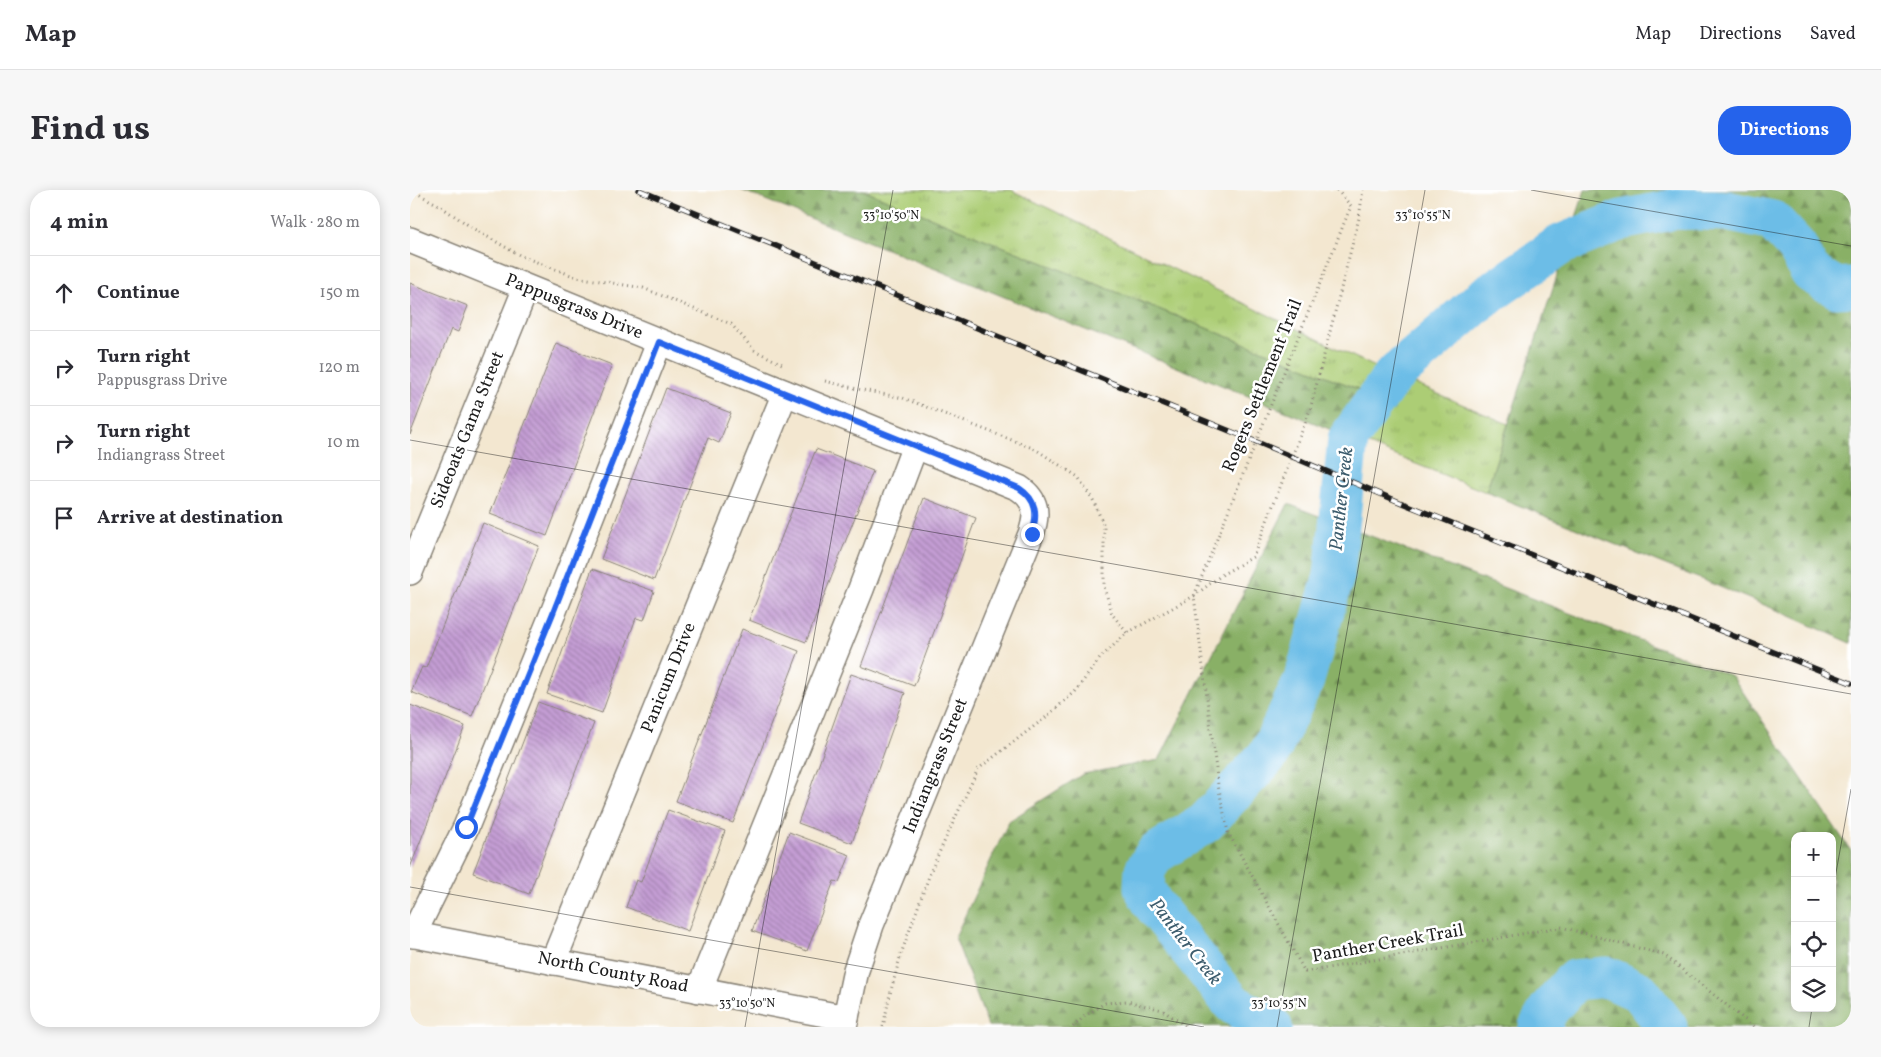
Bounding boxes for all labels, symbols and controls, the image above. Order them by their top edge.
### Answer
text: Map [25,18,76,52]
text: Map [1635,22,1671,47]
text: Directions [1699,22,1782,47]
text: Saved [1810,22,1856,47]
text: Find us [30,106,150,154]
button: Directions [1718,106,1851,155]
text: 4 min [50,208,109,237]
text: 33°10'50"N [863,208,919,224]
text: 33°10'55"N [1395,208,1451,224]
text: Walk · 280 m [270,212,360,234]
street label: Pappusgrass Drive [501,268,647,346]
icon: ahead [50,279,78,307]
text: Continue [97,280,180,306]
text: 150 m [319,282,360,304]
street label: Rogers Settlement Trail [1217,296,1309,476]
text: Turn right [97,344,190,370]
street label: Sideoats Gama Street [425,348,511,512]
icon: right [50,354,78,382]
text: 120 m [318,357,360,379]
text: Pappusgrass Drive [97,370,227,392]
text: Turn right [97,419,190,445]
icon: right [50,429,78,457]
text: 10 m [327,432,360,454]
text: Indiangrass Street [97,445,225,467]
water label: Panther Creek [1324,446,1360,552]
icon: arrive [50,504,78,532]
text: Arrive at destination [97,505,283,531]
route end [1021,523,1044,546]
street label: Panicum Drive [635,619,703,737]
street label: Indiangrass Street [897,694,975,838]
route start [455,816,478,839]
map controls [1791,832,1836,1012]
button: + [1791,832,1836,877]
button: − [1791,877,1836,922]
water label: Panther Creek [1143,893,1227,991]
street label: Panther Creek Trail [1310,918,1466,970]
button: locate [1791,922,1836,967]
street label: North County Road [535,946,691,1000]
button: layers [1791,967,1836,1012]
text: 33°10'50"N [719,996,775,1012]
text: 33°10'55"N [1251,996,1307,1012]

